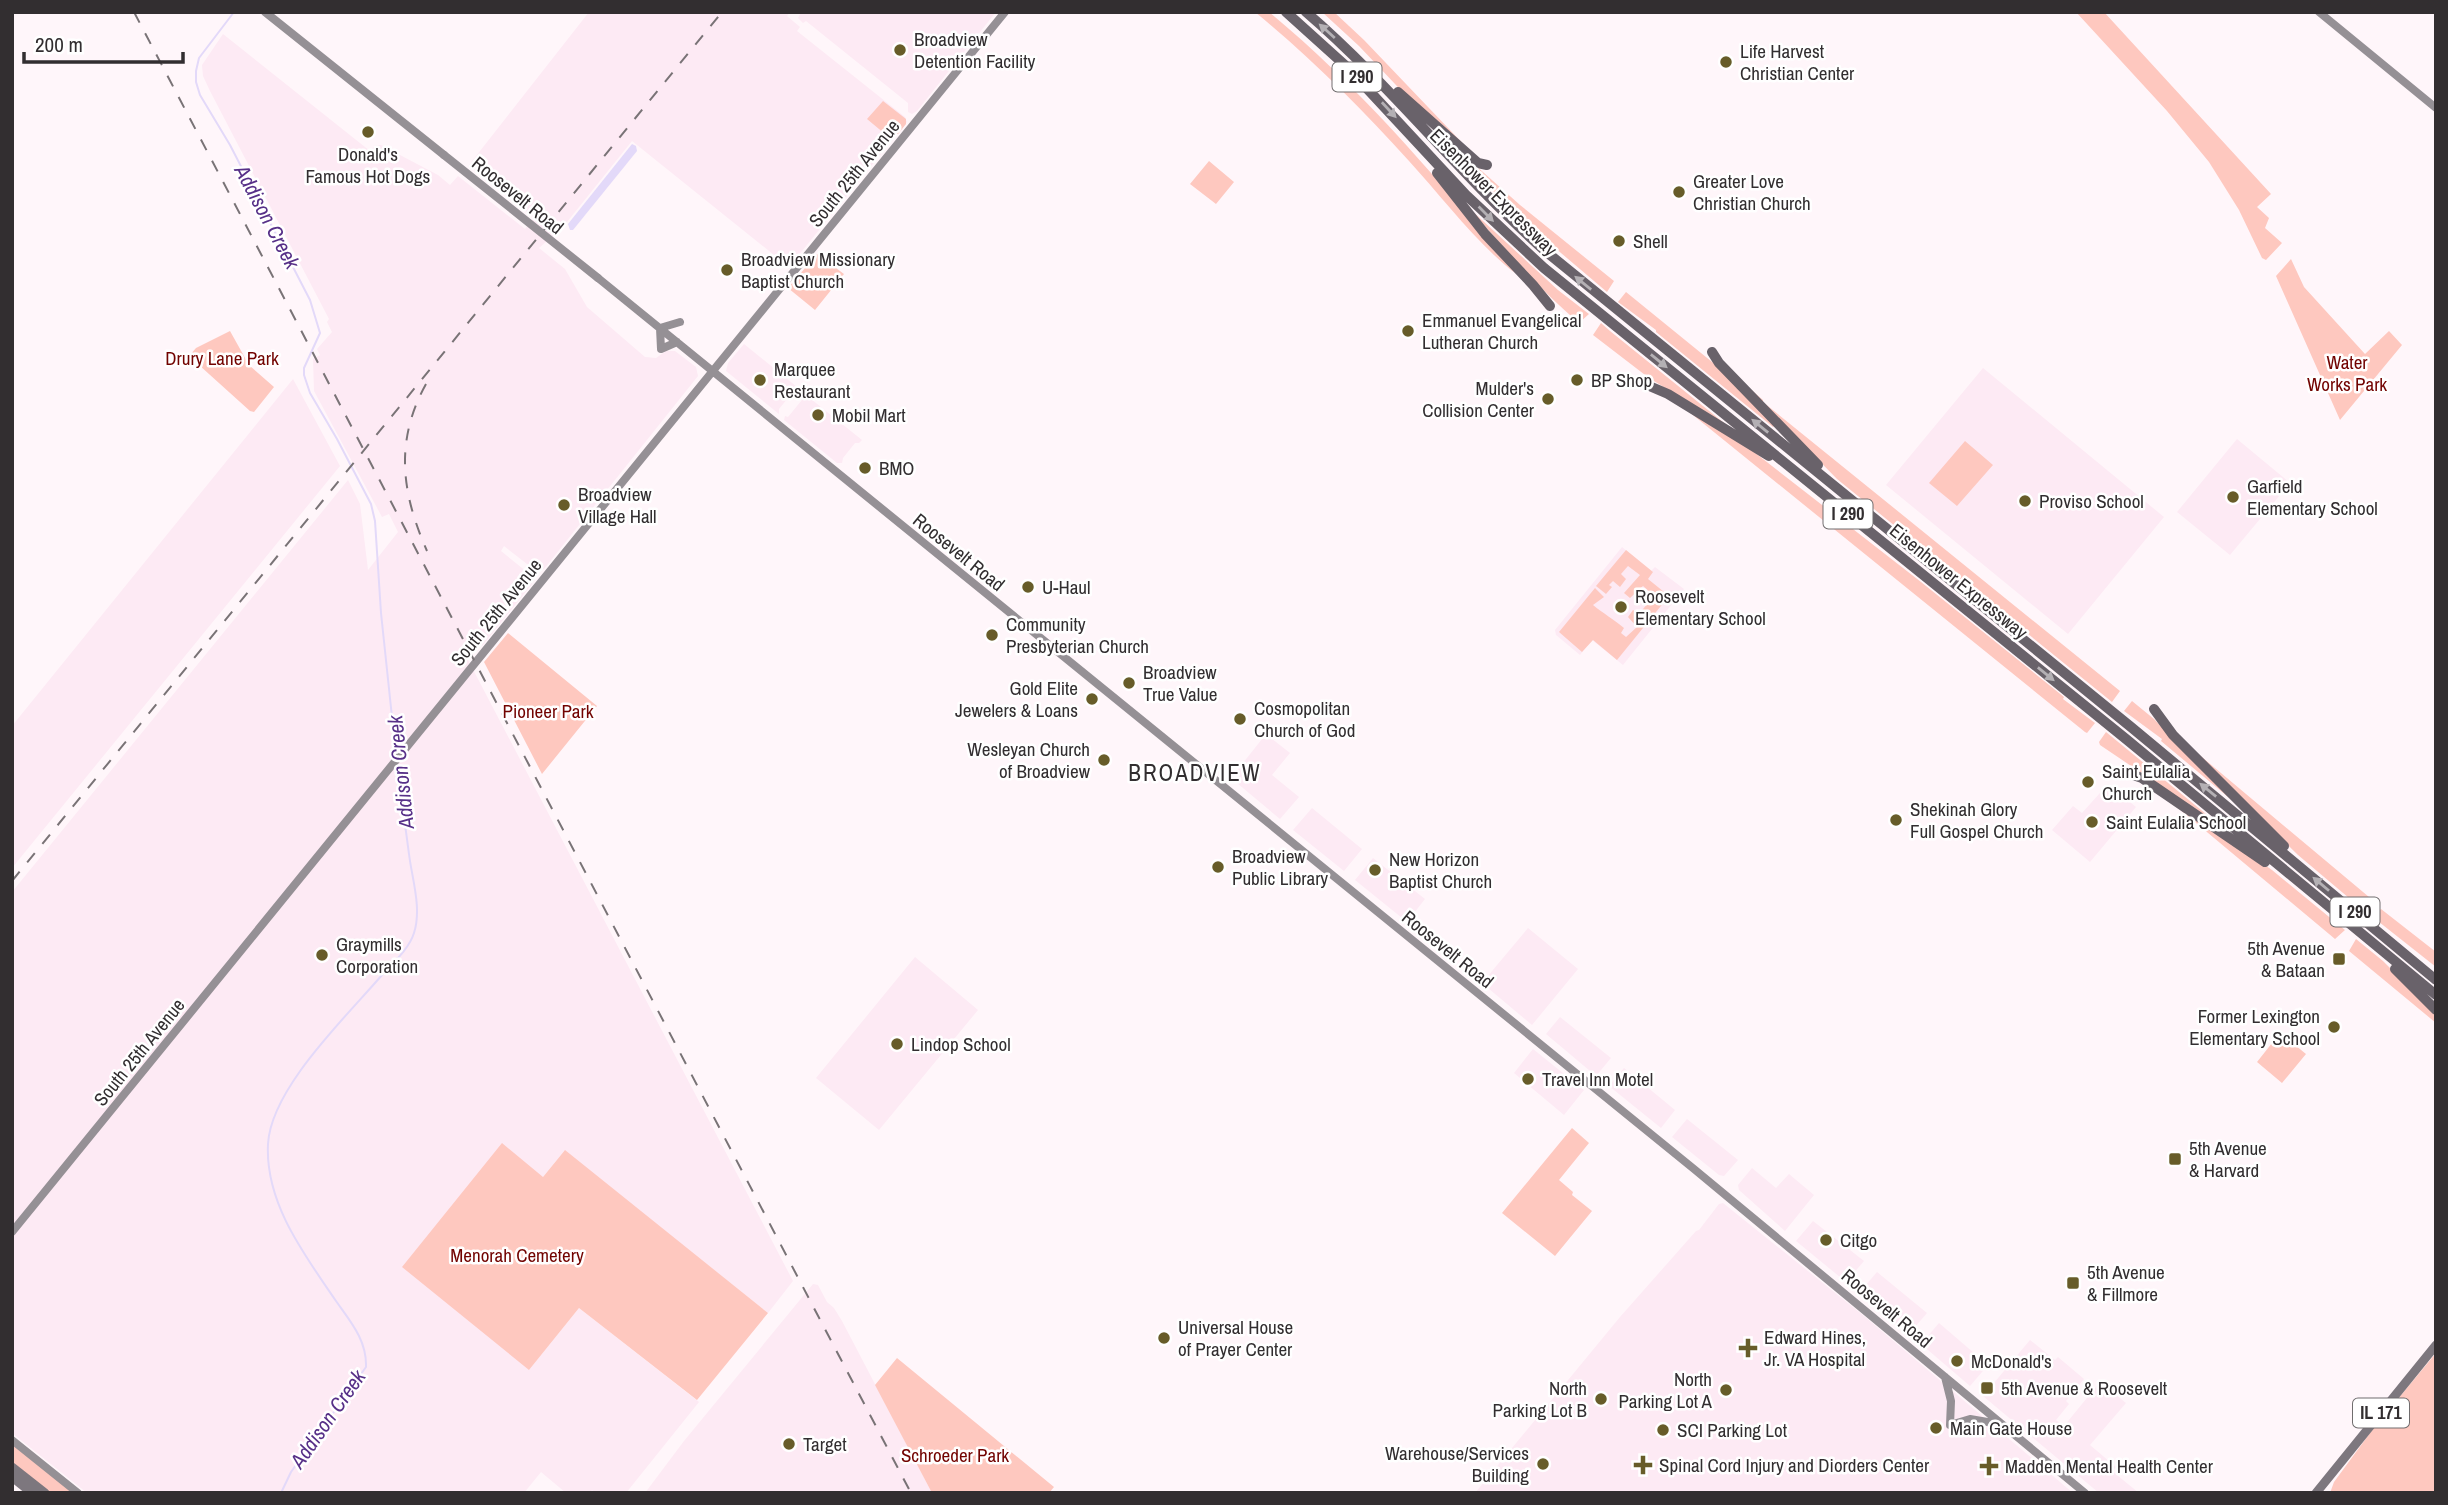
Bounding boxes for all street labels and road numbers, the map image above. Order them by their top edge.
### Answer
road number: I 290 [1332,62,1382,92]
street label: South 25th Avenue [803,114,905,232]
street label: Eisenhower Expressway [1424,122,1564,262]
street label: Roosevelt Road [467,150,569,240]
road number: I 290 [1824,500,1872,528]
street label: Roosevelt Road [908,507,1010,597]
street label: Eisenhower Expressway [1885,517,2034,645]
street label: South 25th Avenue [445,553,547,671]
road number: I 290 [2330,897,2380,926]
street label: Roosevelt Road [1397,904,1499,994]
street label: South 25th Avenue [88,993,190,1111]
street label: Roosevelt Road [1836,1262,1938,1354]
road number: IL 171 [2353,1398,2409,1428]

